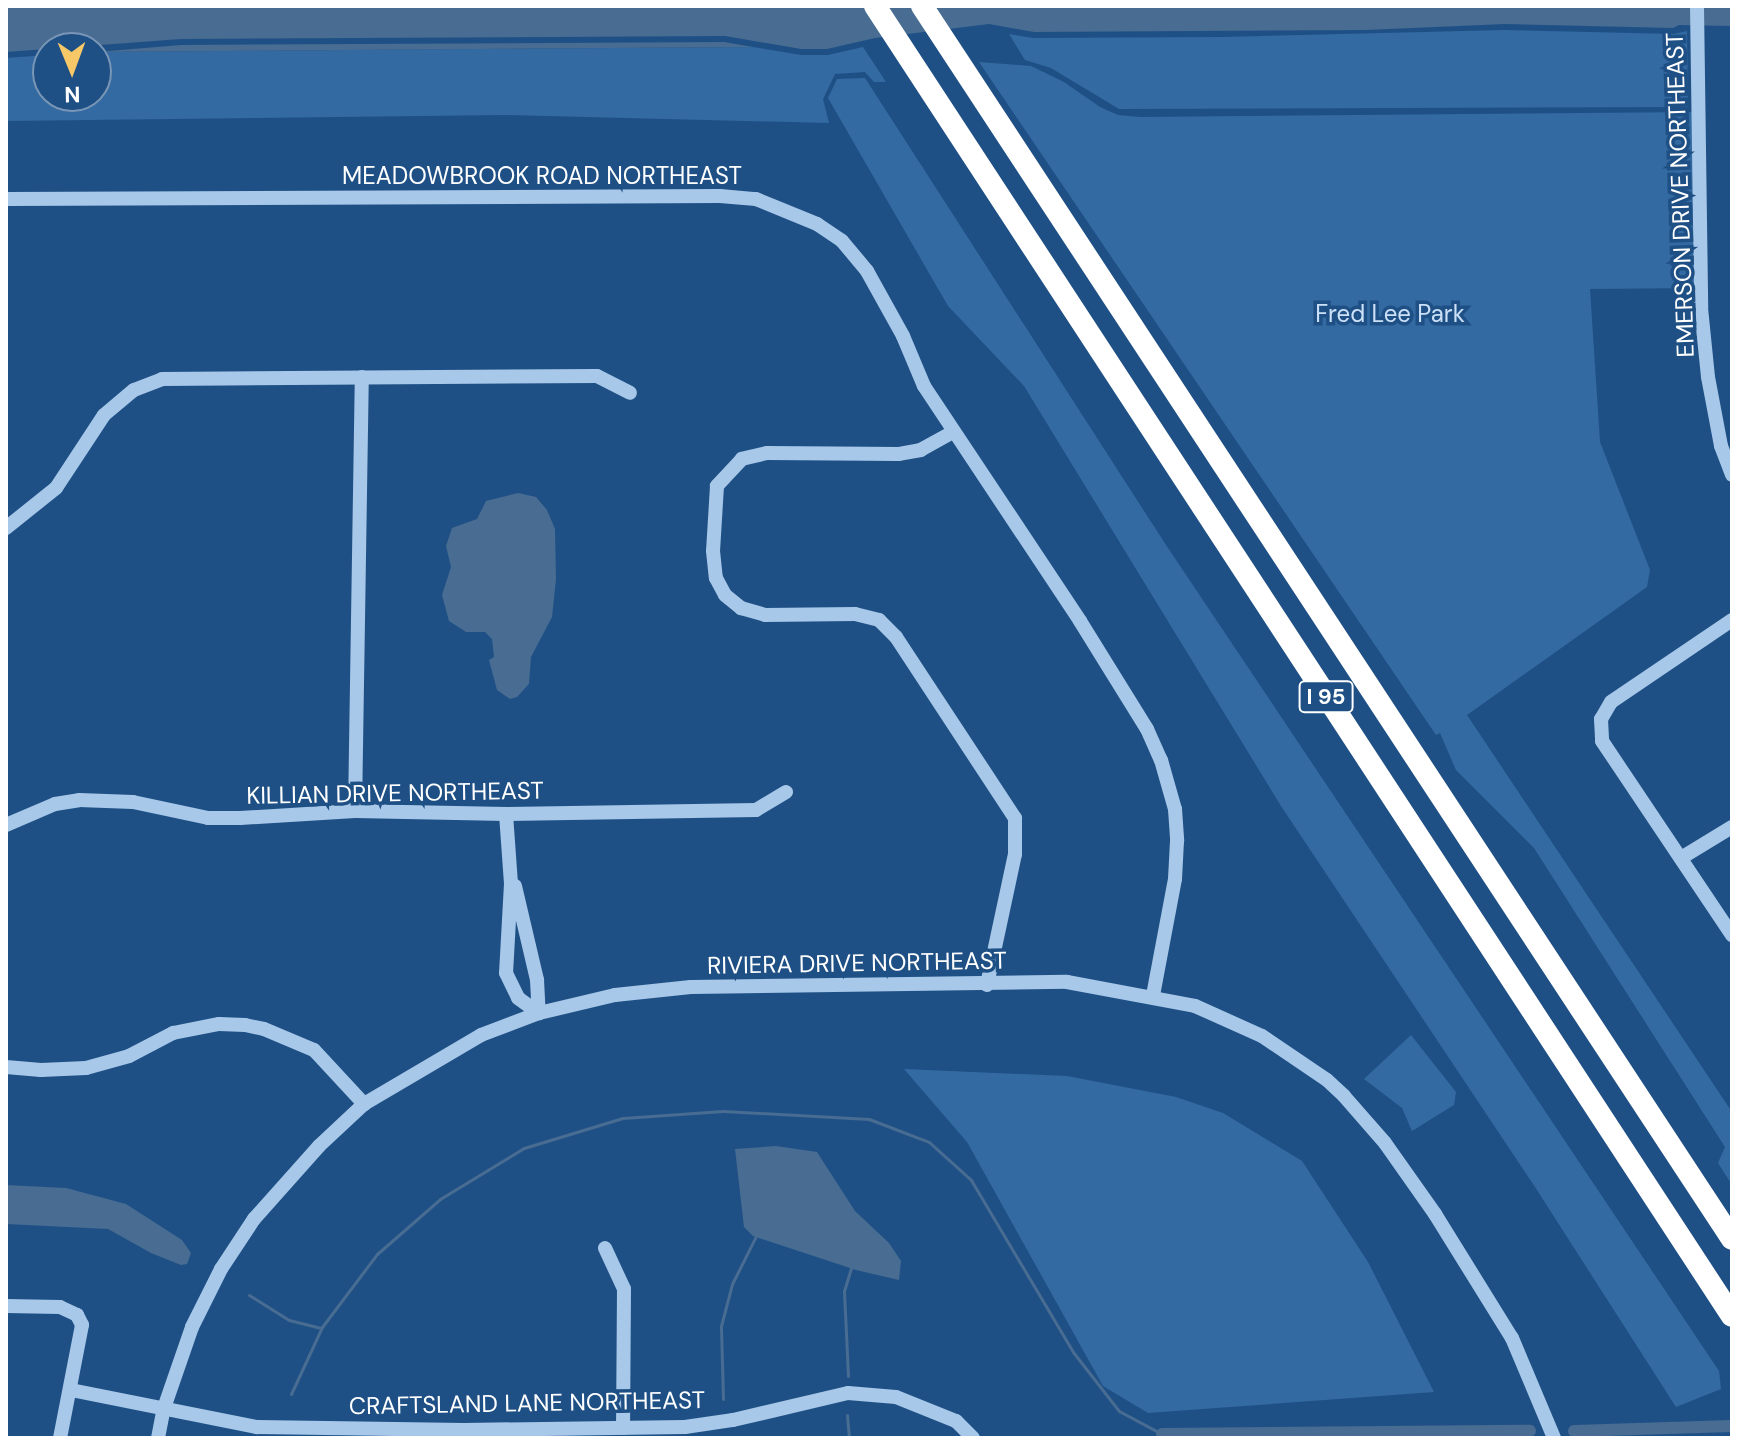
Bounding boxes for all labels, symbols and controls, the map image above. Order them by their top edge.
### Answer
north arrow [32,32,112,112]
street label: EMERSON DRIVE NORTHEAST [1660,32,1700,358]
text: N [64,80,81,109]
street label: MEADOWBROOK ROAD NORTHEAST [342,162,742,190]
park label: Fred Lee Park [1315,300,1465,328]
road number: I 95 [1298,679,1354,715]
street label: KILLIAN DRIVE NORTHEAST [246,776,544,810]
street label: RIVIERA DRIVE NORTHEAST [707,946,1007,980]
street label: CRAFTSLAND LANE NORTHEAST [349,1385,705,1421]

